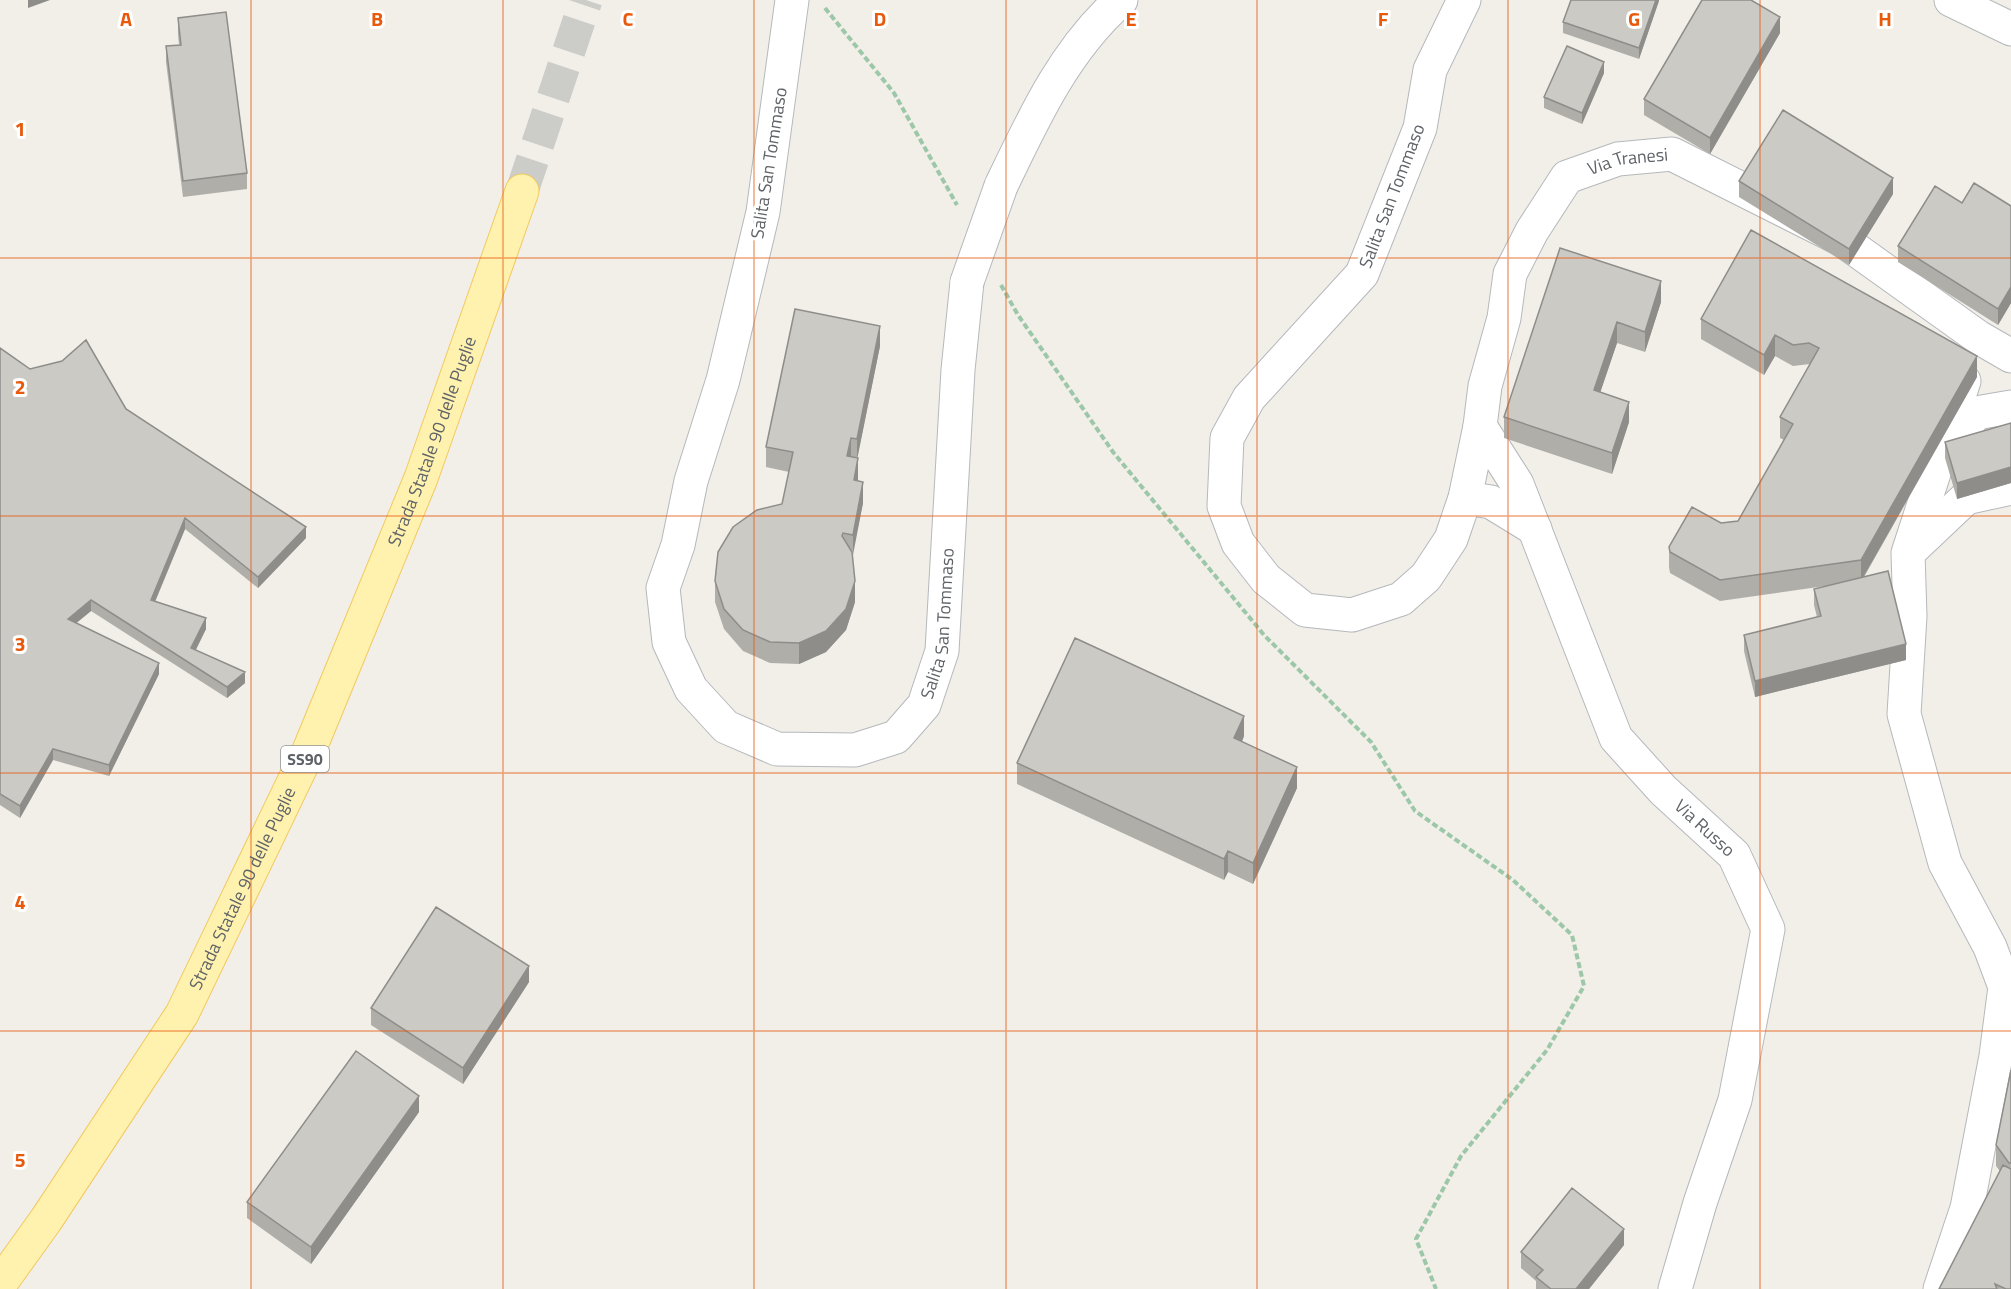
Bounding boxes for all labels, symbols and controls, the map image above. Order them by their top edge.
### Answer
text: A [120,3,132,34]
text: B [371,3,383,34]
text: C [623,3,634,34]
text: D [874,3,886,34]
text: E [1125,3,1137,34]
text: F [1378,3,1389,34]
text: G [1628,3,1640,34]
text: H [1878,3,1892,34]
street label: Salita San Tommaso [743,85,794,241]
text: 1 [14,113,26,144]
street label: Salita San Tommaso [1352,120,1432,272]
street label: Via Tranesi [1584,140,1669,182]
street label: Strada Statale 90 delle Puglie [380,332,483,550]
text: 2 [14,371,26,402]
street label: Salita San Tommaso [913,547,961,702]
text: 3 [14,628,26,659]
road number: SS90 [281,746,329,772]
street label: Strada Statale 90 delle Puglie [182,782,302,994]
street label: Via Russo [1668,793,1742,863]
text: 4 [14,886,26,917]
text: 5 [14,1144,26,1175]

